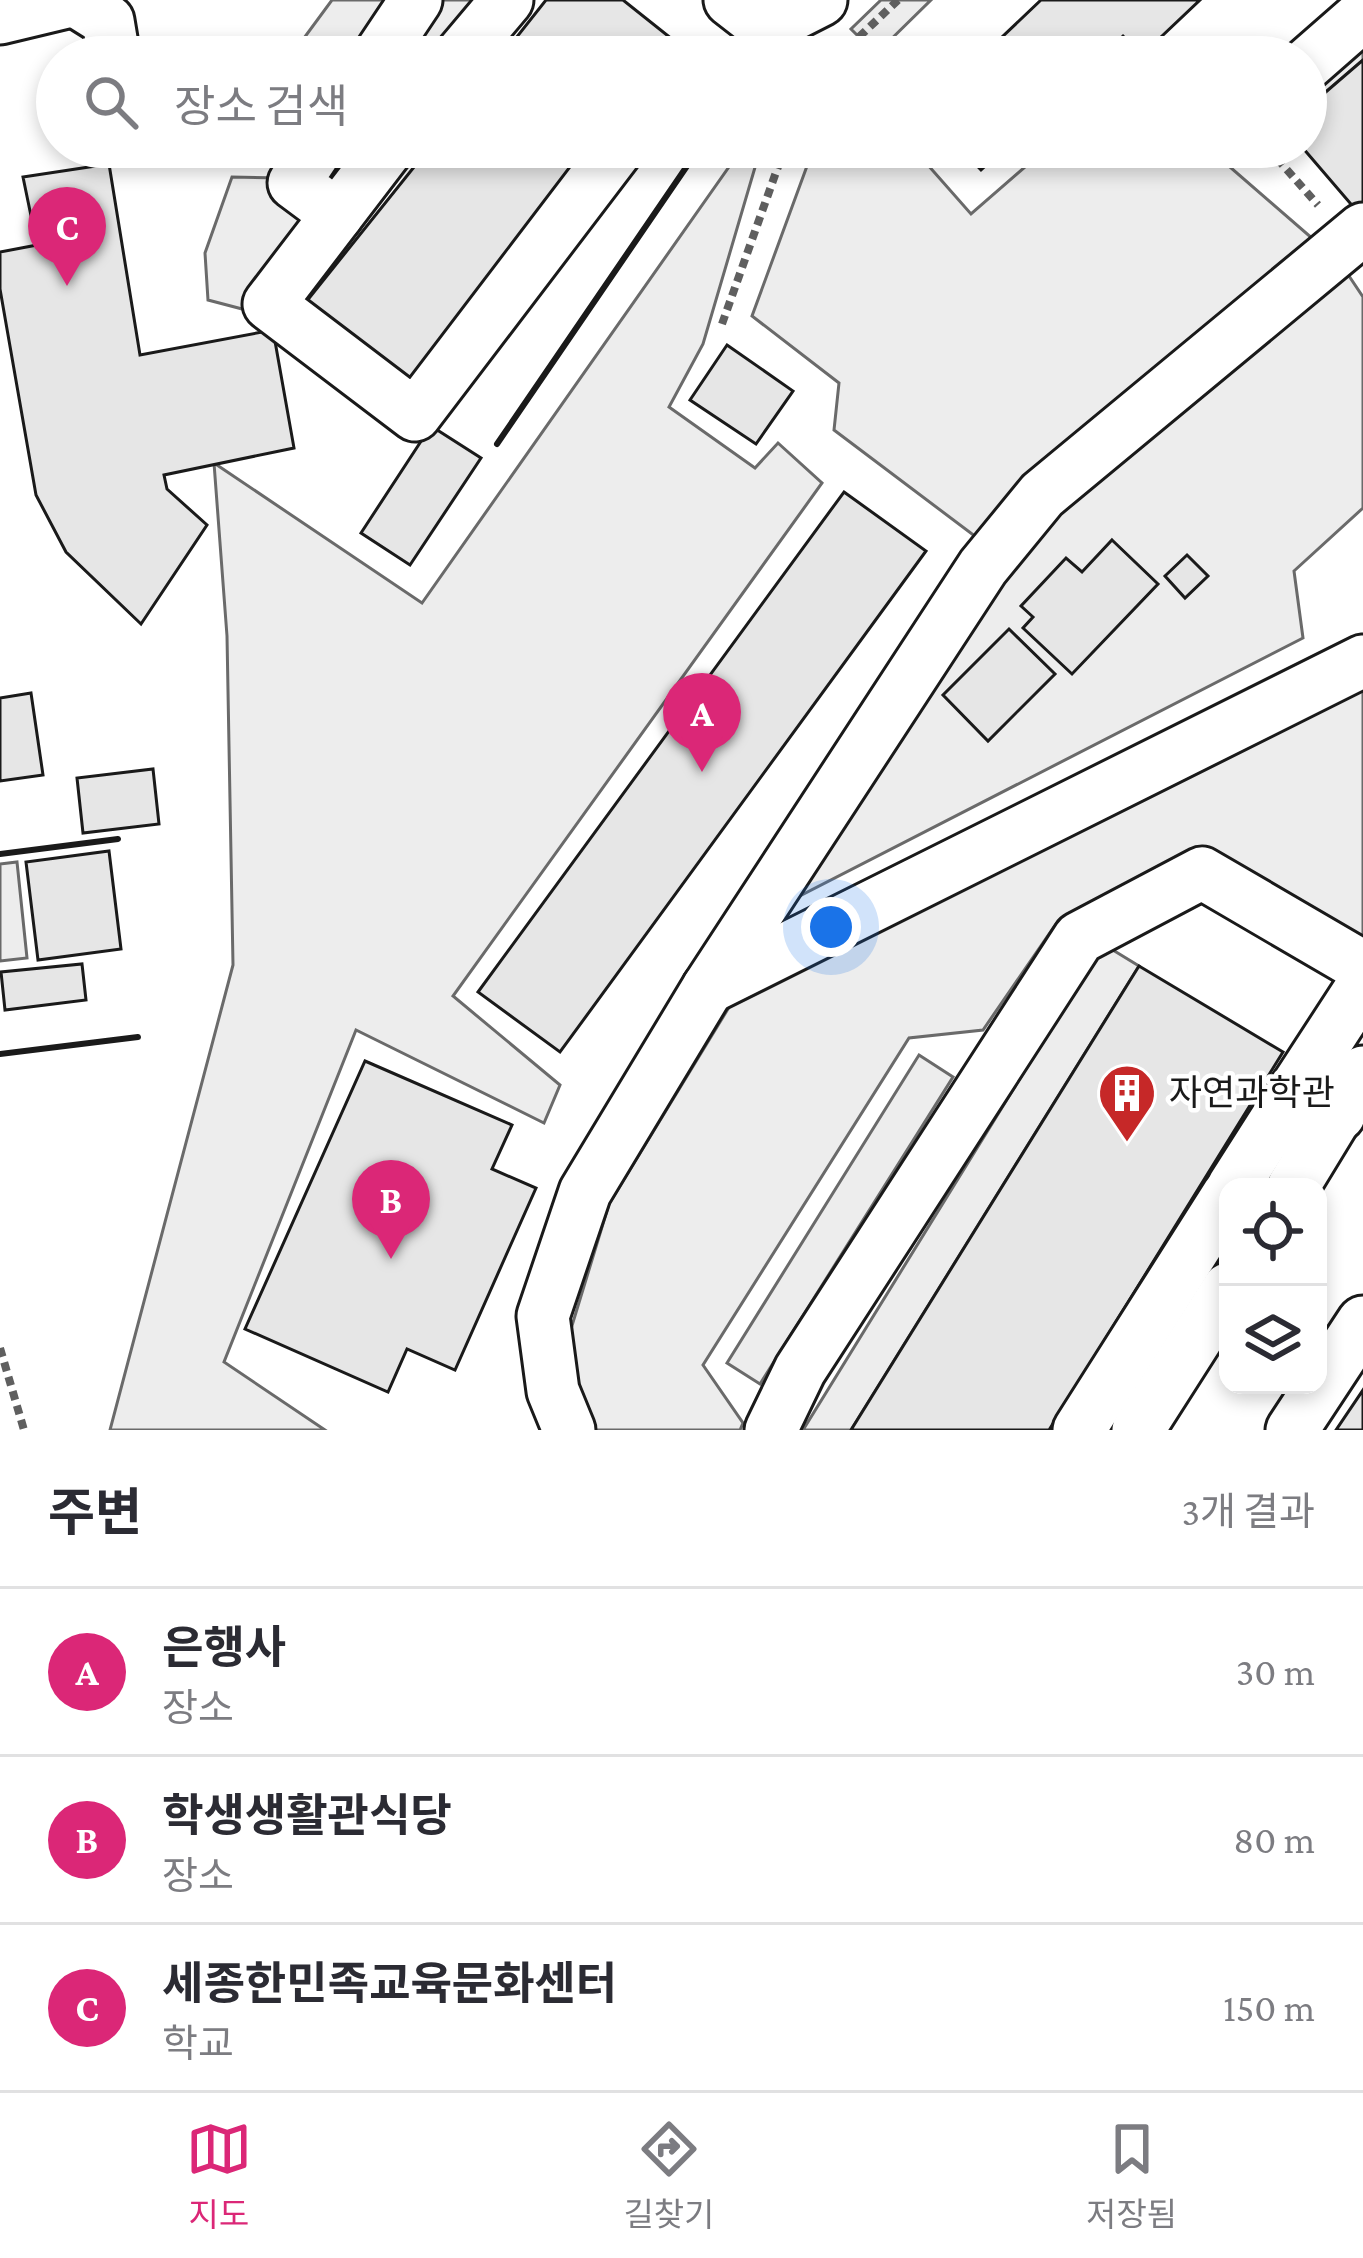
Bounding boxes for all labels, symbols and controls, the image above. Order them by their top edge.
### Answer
search box [36,36,1327,168]
icon: search [78,69,144,135]
text: 장소 검색 [174,82,348,132]
pin: C [28,187,106,286]
pin: A [663,673,741,772]
your location [801,897,861,957]
building icon: 자연과학관 [1096,1062,1158,1144]
place label: 자연과학관 [1169,1073,1335,1113]
pin: B [352,1160,430,1259]
map controls [1219,1178,1327,1394]
button: locate [1219,1178,1327,1286]
button: layers [1219,1286,1327,1394]
text: 주변 [48,1484,142,1541]
text: 3개 결과 [1182,1490,1315,1533]
text: 은행사 [162,1623,286,1673]
text: A [75,1650,99,1693]
text: 30 m [1236,1650,1315,1693]
text: 장소 [162,1686,234,1729]
text: 학생생활관식당 [162,1791,452,1841]
text: B [76,1818,98,1861]
text: 80 m [1233,1818,1315,1861]
text: 장소 [162,1854,234,1897]
text: 세종한민족교육문화센터 [162,1959,617,2009]
text: C [75,1986,99,2029]
text: 150 m [1223,1986,1315,2029]
text: 학교 [162,2022,234,2065]
tab: 지도 [186,2116,252,2236]
tab: 길찾기 [623,2116,714,2236]
tab: 저장됨 [1086,2116,1177,2236]

